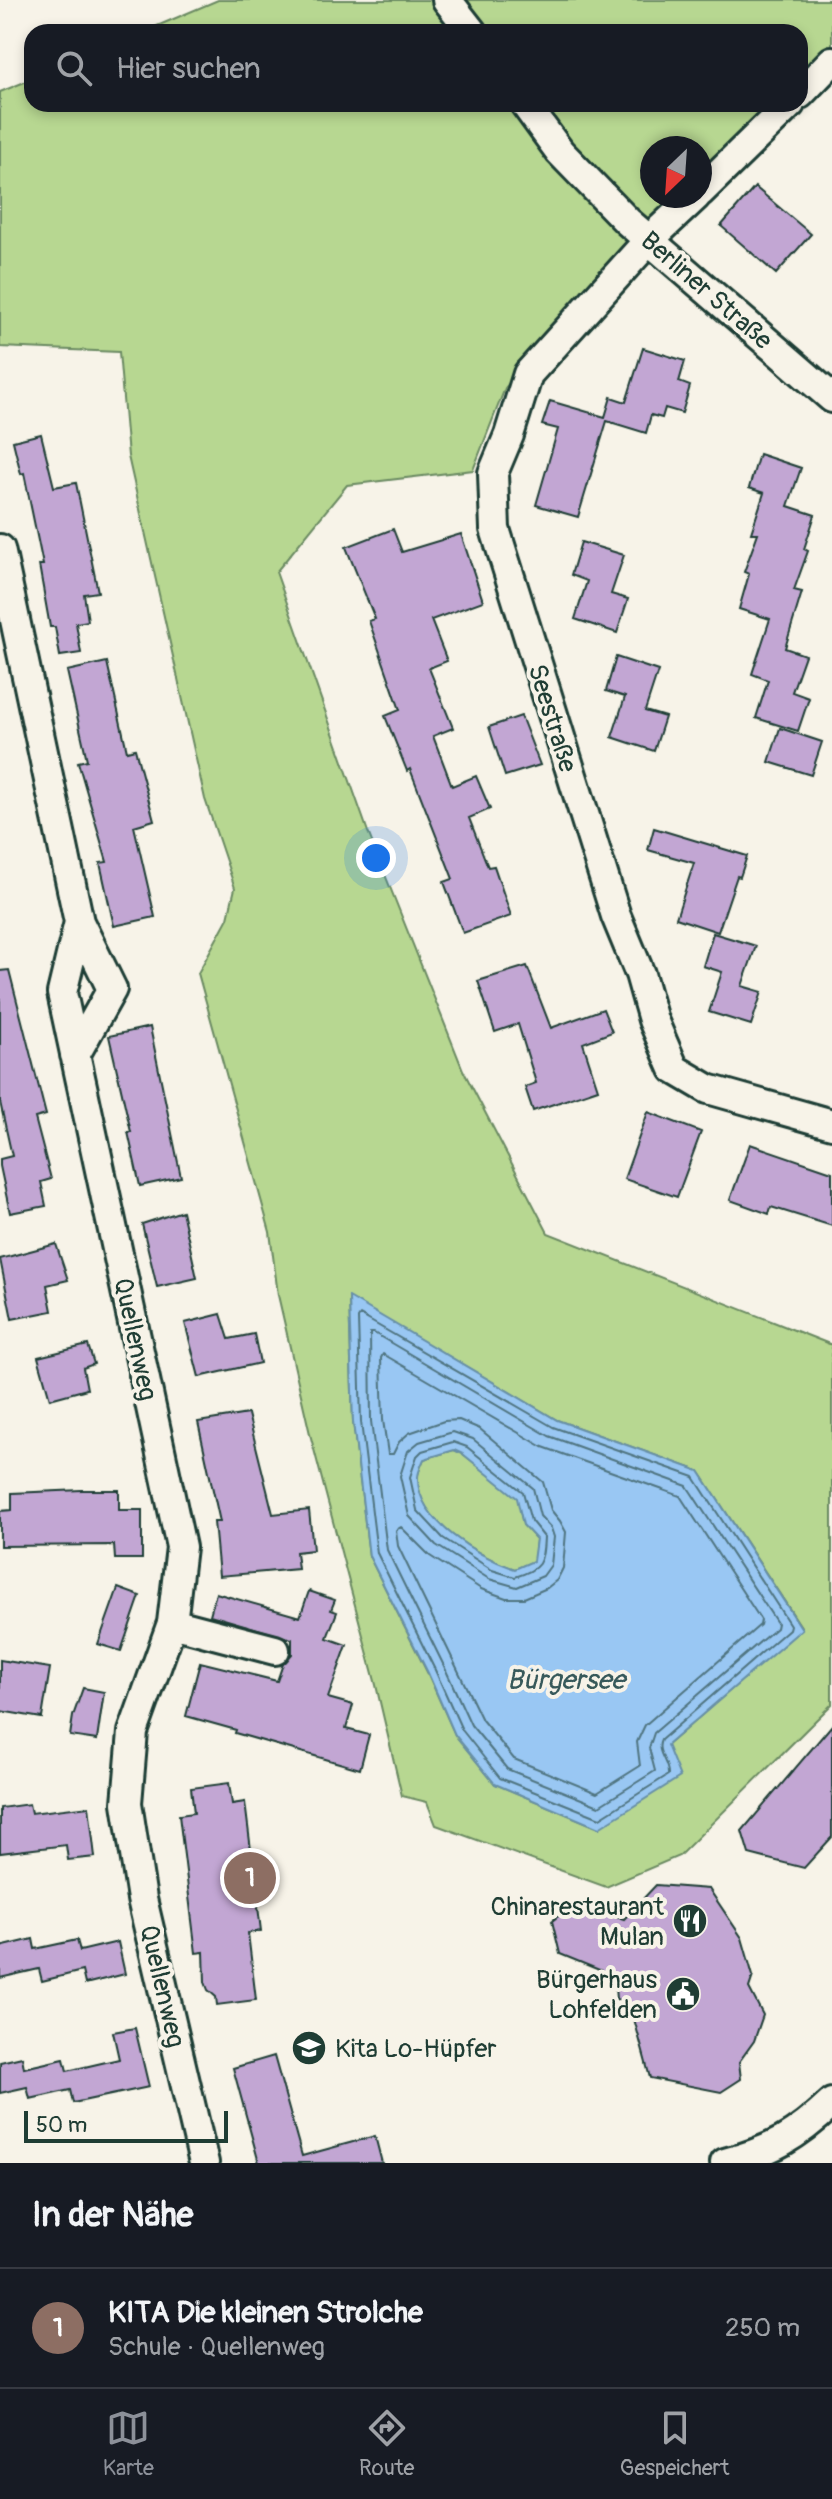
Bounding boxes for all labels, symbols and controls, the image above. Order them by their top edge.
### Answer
search box [24,24,808,112]
icon: search [52,46,96,90]
text: Hier suchen [116,50,261,87]
north arrow [640,136,712,208]
street label: Berliner Straße [634,225,779,357]
street label: Seestraße [520,660,584,776]
your location [356,838,396,878]
street label: Quellenweg [106,1275,164,1403]
water label: Bürgersee [507,1663,628,1698]
pin: 1 [224,1848,276,1908]
place label: Chinarestaurant Mulan [490,1891,665,1953]
restaurant icon: Chinarestaurant Mulan [671,1902,709,1940]
street label: Quellenweg [132,1922,192,2051]
place label: Bürgerhaus Lohfelden [536,1964,657,2026]
public building icon: Bürgerhaus Lohfelden [664,1975,702,2013]
school or university icon: Kita Lo-Hüpfer [290,2029,328,2067]
place label: Kita Lo-Hüpfer [335,2033,497,2065]
scale bar [24,2107,228,2143]
text: 50 m [36,2111,87,2139]
text: In der Nähe [32,2194,193,2237]
text: KITA Die kleinen Strolche [108,2294,423,2331]
text: 1 [53,2312,63,2344]
text: 250 m [725,2312,800,2344]
text: Schule · Quellenweg [108,2331,325,2363]
tab: Karte [103,2406,154,2482]
tab: Route [359,2406,414,2482]
tab: Gespeichert [620,2406,729,2482]

